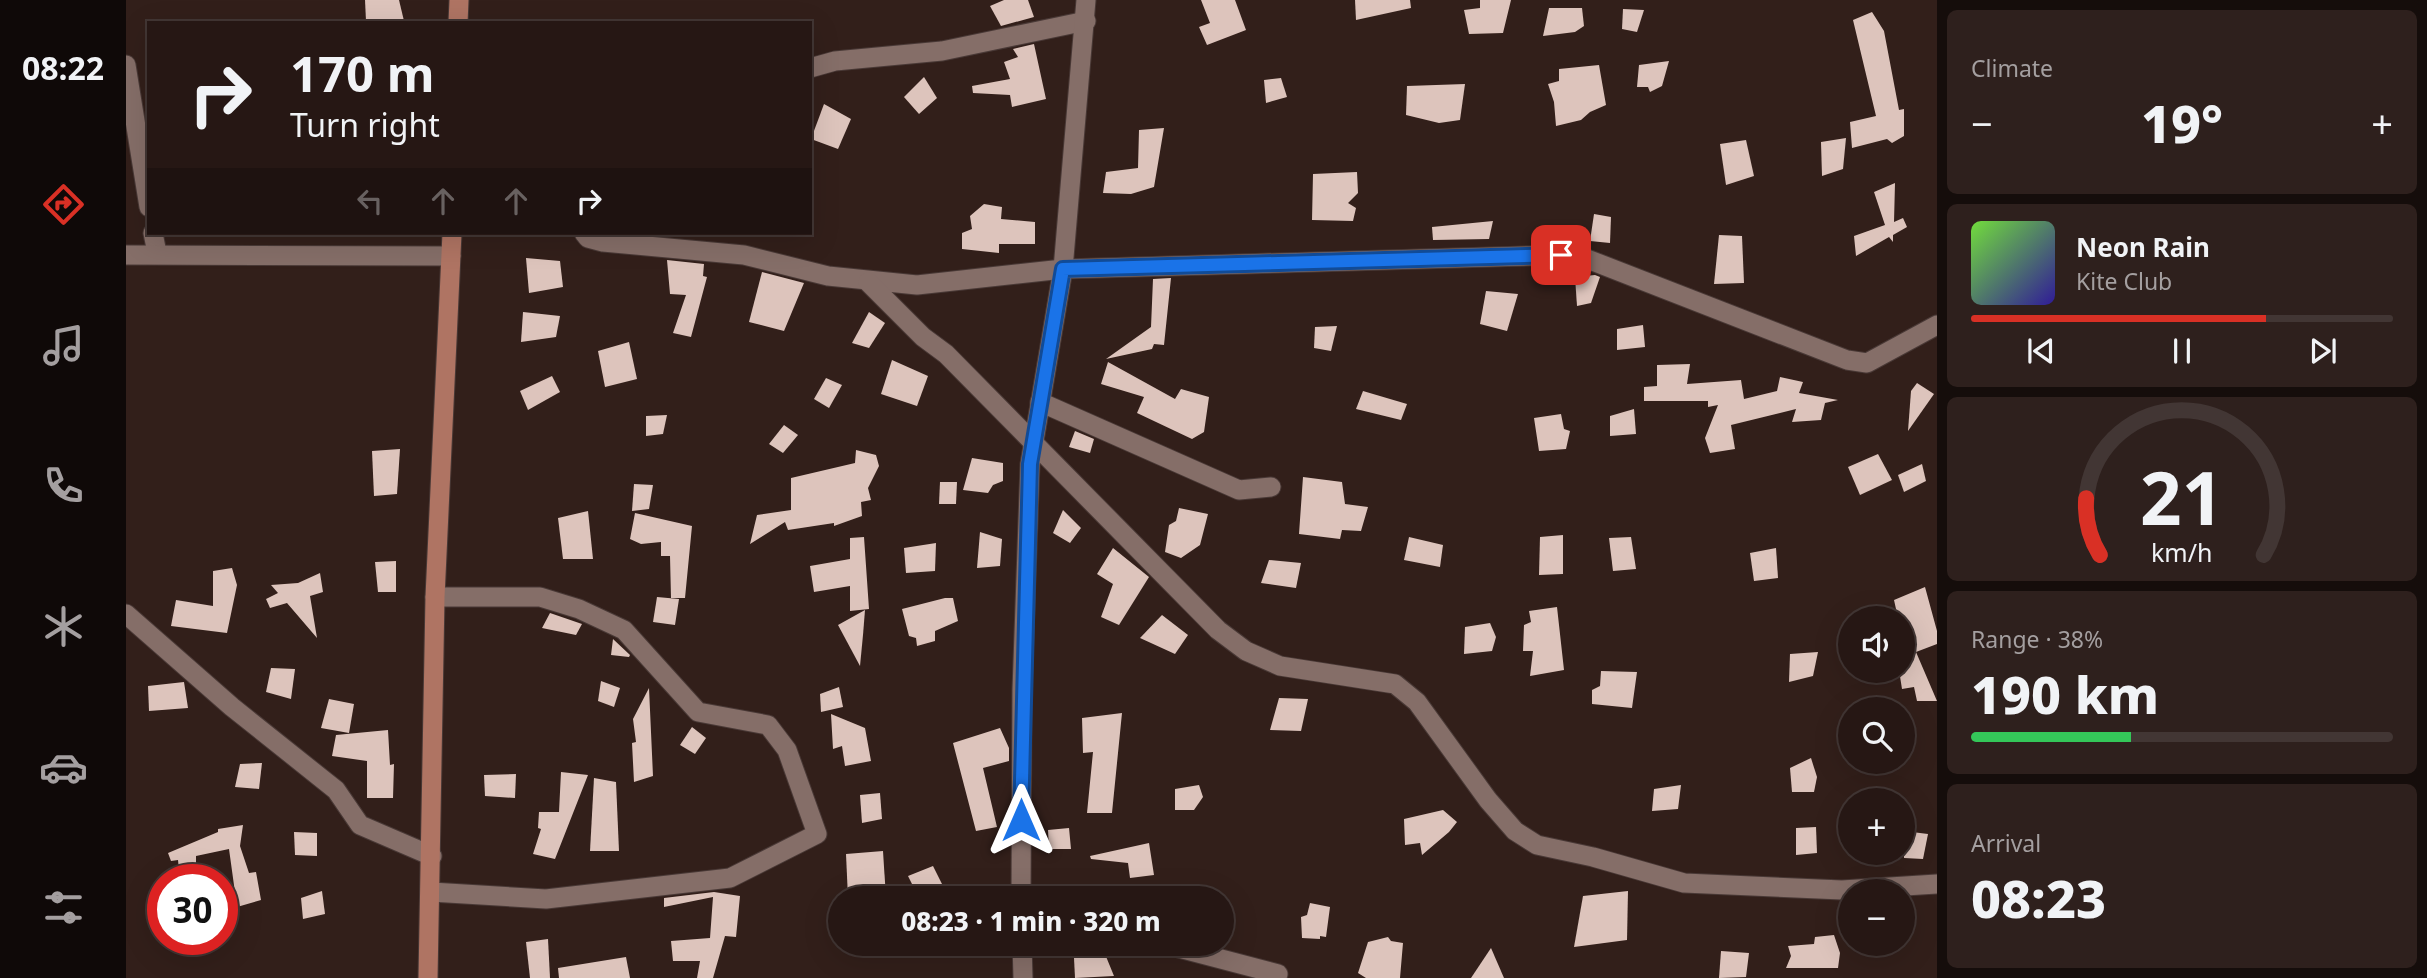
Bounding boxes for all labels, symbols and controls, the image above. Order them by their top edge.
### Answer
text: 170 m [290,40,435,106]
text: 08:22 [22,46,104,89]
icon: right [175,49,266,140]
text: Climate [1971,52,2053,84]
text: 19° [2141,87,2223,158]
text: − [1971,97,1993,149]
text: + [2371,97,2393,149]
text: Turn right [290,103,440,146]
icon: directions [39,180,88,229]
icon: left [351,182,389,220]
icon: ahead [424,182,462,220]
icon: ahead [497,182,535,220]
icon: right [570,182,608,220]
pin [1531,225,1591,285]
text: Neon Rain [2076,229,2210,265]
icon: arrive [1542,236,1580,274]
text: Kite Club [2076,265,2172,297]
icon: music [39,321,88,370]
icon: previous [2022,332,2060,370]
icon: pause [2163,332,2201,370]
icon: next [2304,332,2342,370]
text: 21 [2140,447,2224,546]
icon: phone [39,461,88,510]
text: km/h [2151,535,2213,569]
icon: climate [39,602,88,651]
map controls [1838,606,1915,956]
button: sound [1838,606,1915,683]
text: Range · 38% [1971,623,2103,655]
text: 190 km [1971,658,2159,729]
button: search [1838,697,1915,774]
icon: car [39,743,88,792]
position arrow [984,783,1058,857]
button: + [1838,788,1915,865]
text: Arrival [1971,827,2041,859]
text: 08:23 [1971,862,2106,933]
speed limit sign: 30 [147,864,238,955]
button: − [1838,879,1915,956]
icon: filters [39,883,88,932]
text: 08:23 · 1 min · 320 m [901,903,1161,939]

